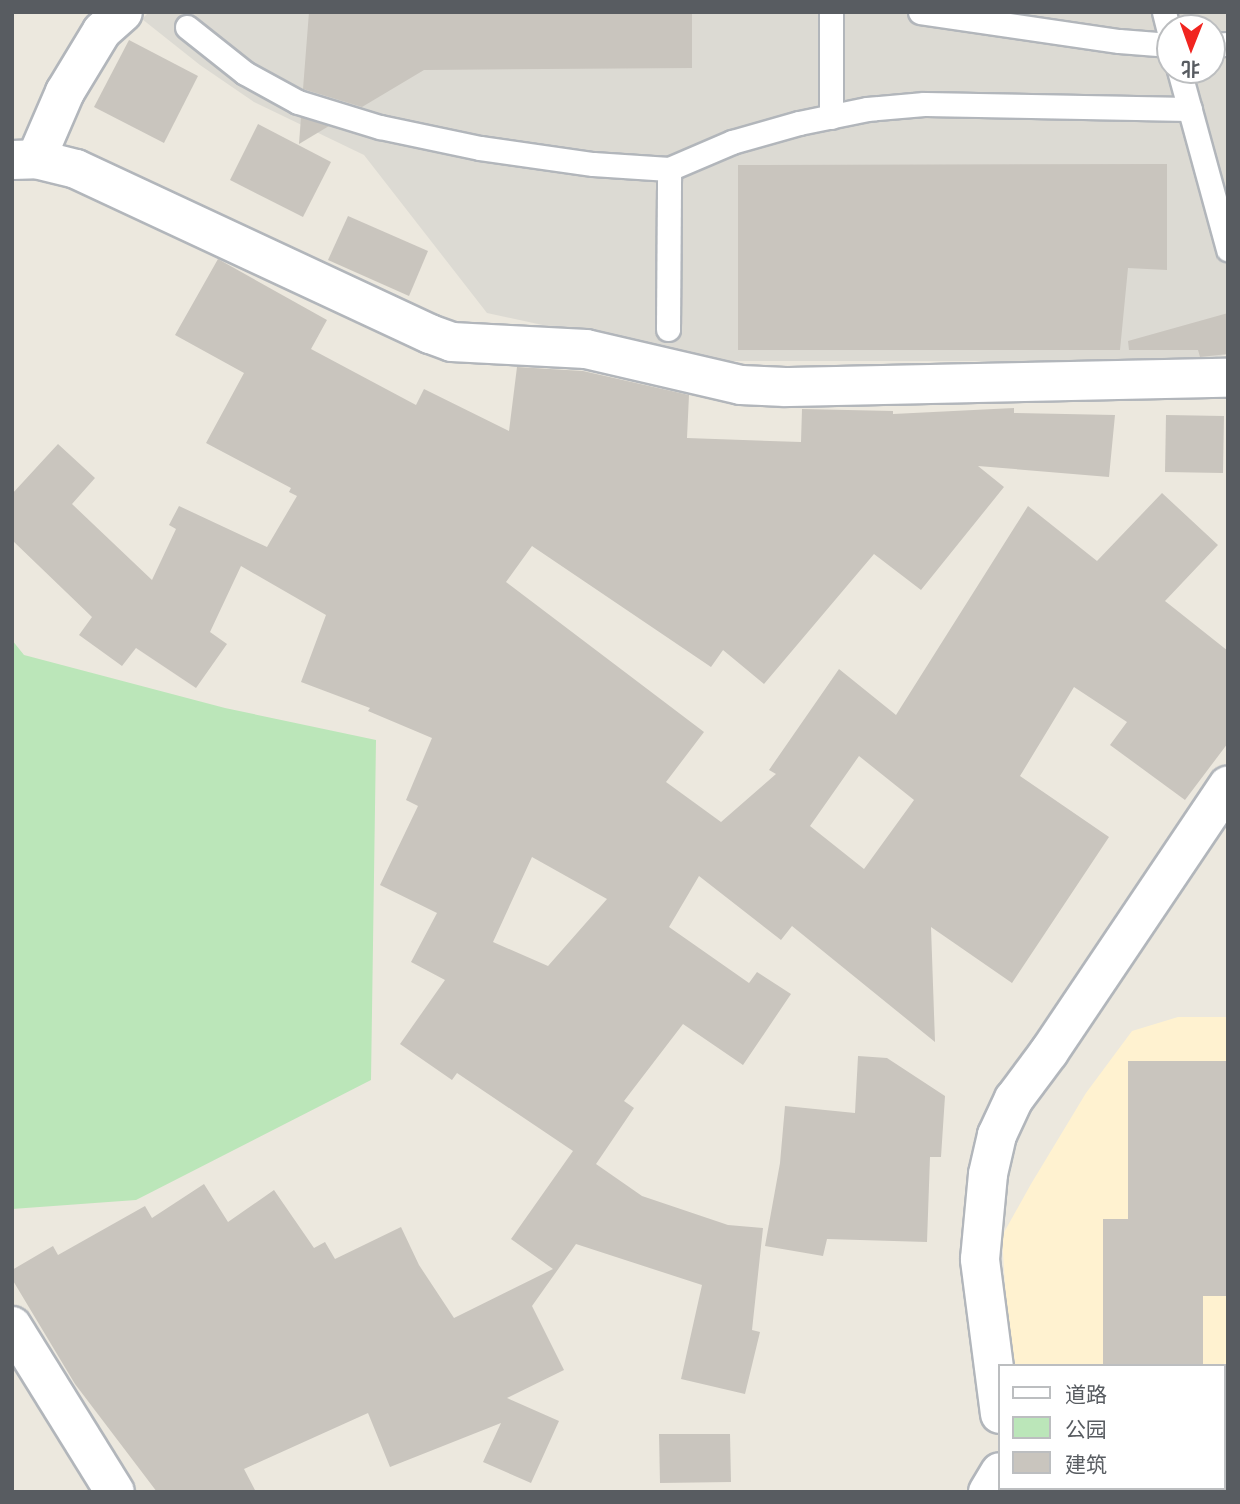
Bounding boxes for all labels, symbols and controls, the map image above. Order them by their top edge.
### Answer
north arrow [1156,14,1226,84]
text: 北 [1181,57,1200,80]
legend [998,1364,1226,1490]
text: 道路 [1065,1382,1107,1408]
text: 公园 [1065,1417,1107,1443]
text: 建筑 [1065,1452,1107,1478]

